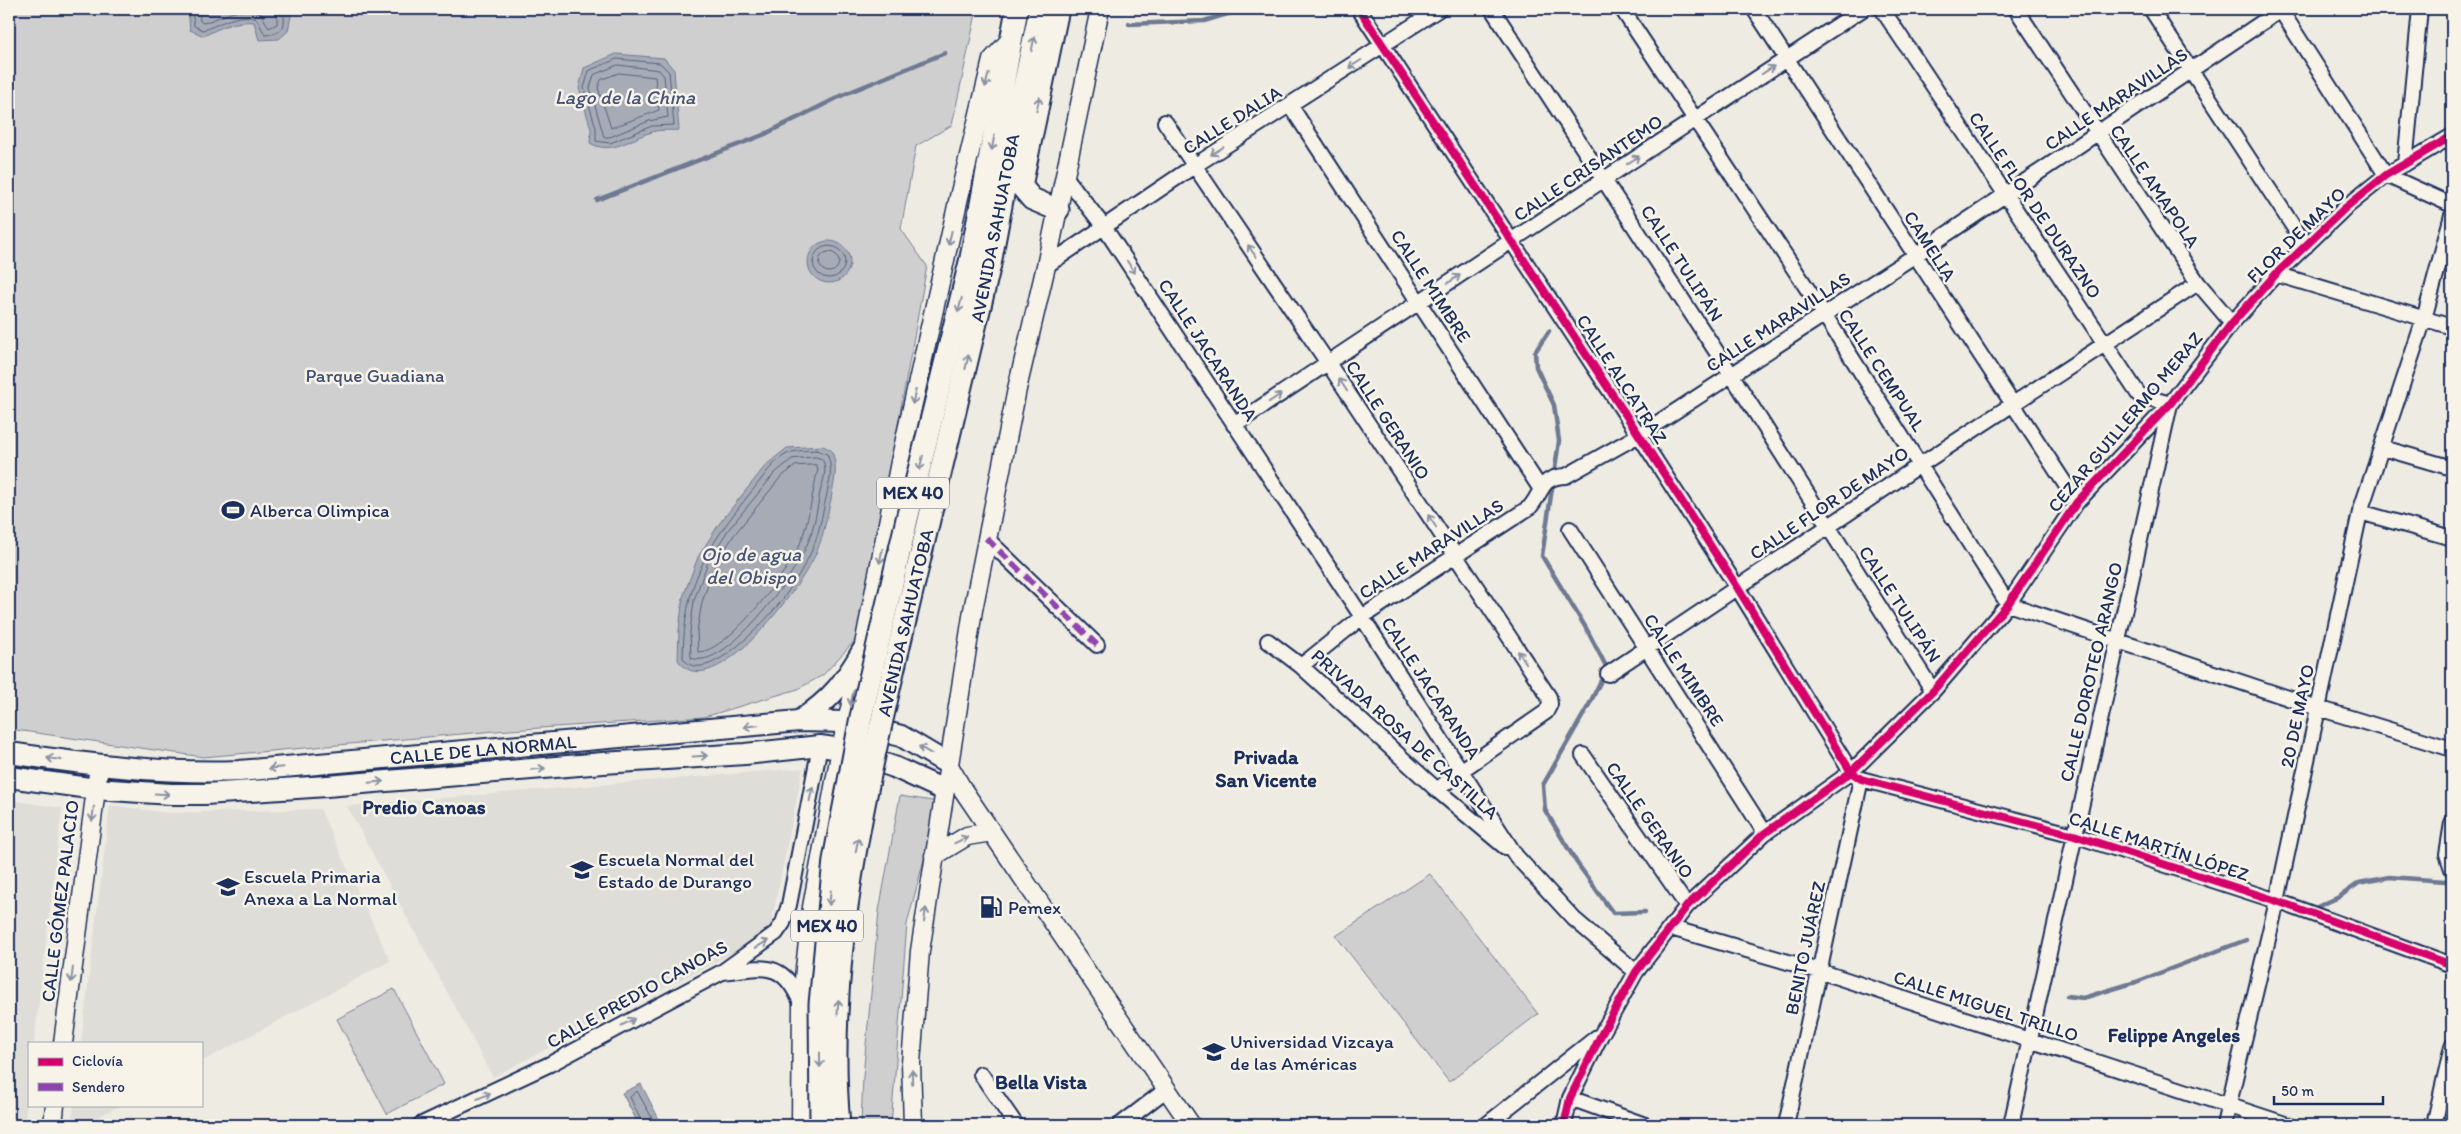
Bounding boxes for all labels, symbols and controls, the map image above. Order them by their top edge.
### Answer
one-way arrow [1029,36,1038,52]
street label: CALLE MARAVILLAS [2040,43,2192,155]
one-way arrow [1348,59,1362,69]
one-way arrow [1761,65,1775,75]
one-way arrow [982,72,991,88]
street label: CALLE DALIA [1178,81,1286,159]
water label: Lago de la China [555,85,696,109]
one-way arrow [1034,97,1044,113]
street label: CALLE FLOR DE DURAZNO [1964,107,2106,303]
street label: CALLE CRISANTEMO [1509,110,1667,226]
street label: CALLE AMAPOLA [2105,120,2205,252]
street label: AVENIDA SAHUATOBA [965,132,1025,324]
one-way arrow [987,134,997,150]
one-way arrow [1211,146,1225,156]
one-way arrow [1626,155,1640,165]
street label: FLOR DE MAYO [2242,182,2350,288]
street label: CALLE TULIPÁN [1636,200,1728,326]
street label: CAMELIA [1899,207,1961,285]
street label: CALLE MIMBRE [1386,225,1476,347]
one-way arrow [945,230,954,246]
one-way arrow [1247,244,1257,258]
one-way arrow [1126,260,1136,274]
street label: CALLE MARAVILLAS [1701,267,1855,377]
street label: CALLE JACARANDA [1153,274,1263,426]
one-way arrow [1447,274,1461,284]
one-way arrow [954,297,964,313]
street label: CALLE CEMPUAL [1834,304,1931,436]
street label: CALLE ALCATRAZ [1572,310,1673,448]
street label: CEZAR GUILLERMO MERAZ [2043,327,2207,517]
one-way arrow [963,354,972,370]
street label: CALLE GERANIO [1341,356,1435,484]
park label: Parque Guadiana [306,364,444,387]
one-way arrow [1338,378,1348,392]
one-way arrow [909,389,918,405]
one-way arrow [1268,393,1282,403]
street label: CALLE FLOR DE MAYO [1745,441,1913,565]
one-way arrow [915,454,925,470]
road number: MEX 40 [877,478,949,508]
street label: CALLE MARAVILLAS [1354,494,1508,604]
sports icon: Alberca Olimpica [220,497,246,523]
place label: Alberca Olimpica [250,499,389,522]
one-way arrow [1427,515,1437,529]
street label: AVENIDA SAHUATOBA [872,526,938,718]
street label: CALLE TULIPÁN [1854,541,1946,667]
water label: Ojo de agua del Obispo [701,542,802,589]
one-way arrow [876,548,886,564]
street label: CALLE DOROTEO ARANGO [2054,560,2128,784]
street label: CALLE MIMBRE [1639,609,1729,731]
street label: CALLE JACARANDA [1376,612,1486,764]
street label: PRIVADA ROSA DE CASTILLA [1307,644,1503,824]
one-way arrow [1517,650,1527,664]
street label: 20 DE MAYO [2275,662,2319,770]
one-way arrow [847,689,856,705]
one-way arrow [743,721,759,730]
street label: CALLE DE LA NORMAL [389,729,578,769]
one-way arrow [918,744,932,754]
district label: Privada San Vicente [1215,745,1317,792]
one-way arrow [691,752,707,761]
one-way arrow [46,754,62,764]
street label: CALLE GERANIO [1601,757,1699,883]
one-way arrow [268,763,284,773]
one-way arrow [529,764,545,773]
one-way arrow [367,777,383,787]
one-way arrow [806,786,816,802]
one-way arrow [154,789,170,798]
district label: Predio Canoas [362,795,486,819]
street label: CALLE GÓMEZ PALACIO [36,799,84,1003]
one-way arrow [88,806,98,822]
street label: CALLE MARTÍN LÓPEZ [2066,806,2252,886]
one-way arrow [953,834,968,844]
one-way arrow [852,838,862,854]
place label: Escuela Normal del Estado de Durango [598,848,755,893]
school or university icon: Escuela Normal del Estado de Durango [569,857,595,883]
place label: Escuela Primaria Anexa a La Normal [244,865,398,910]
school or university icon: Escuela Primaria Anexa a La Normal [215,874,241,900]
street label: BENITO JUÁREZ [1780,879,1830,1017]
one-way arrow [825,890,835,906]
fuel station icon: Pemex [978,894,1004,920]
place label: Pemex [1008,896,1061,919]
one-way arrow [921,907,931,923]
road number: MEX 40 [791,910,863,941]
street label: CALLE PREDIO CANOAS [543,935,731,1053]
one-way arrow [754,938,768,948]
street label: CALLE MIGUEL TRILLO [1891,965,2081,1047]
one-way arrow [67,967,77,983]
one-way arrow [833,999,842,1015]
one-way arrow [620,1017,635,1026]
district label: Felippe Angeles [2108,1023,2240,1048]
place label: Universidad Vizcaya de las Américas [1230,1030,1394,1075]
school or university icon: Universidad Vizcaya de las Américas [1201,1039,1227,1065]
legend [28,1042,202,1106]
text: Ciclovía [72,1052,123,1070]
one-way arrow [815,1052,825,1068]
one-way arrow [907,1069,917,1085]
district label: Bella Vista [995,1070,1088,1094]
scale bar [2274,1074,2382,1106]
text: Sendero [72,1078,125,1096]
text: 50 m [2281,1082,2314,1100]
one-way arrow [476,1091,491,1101]

